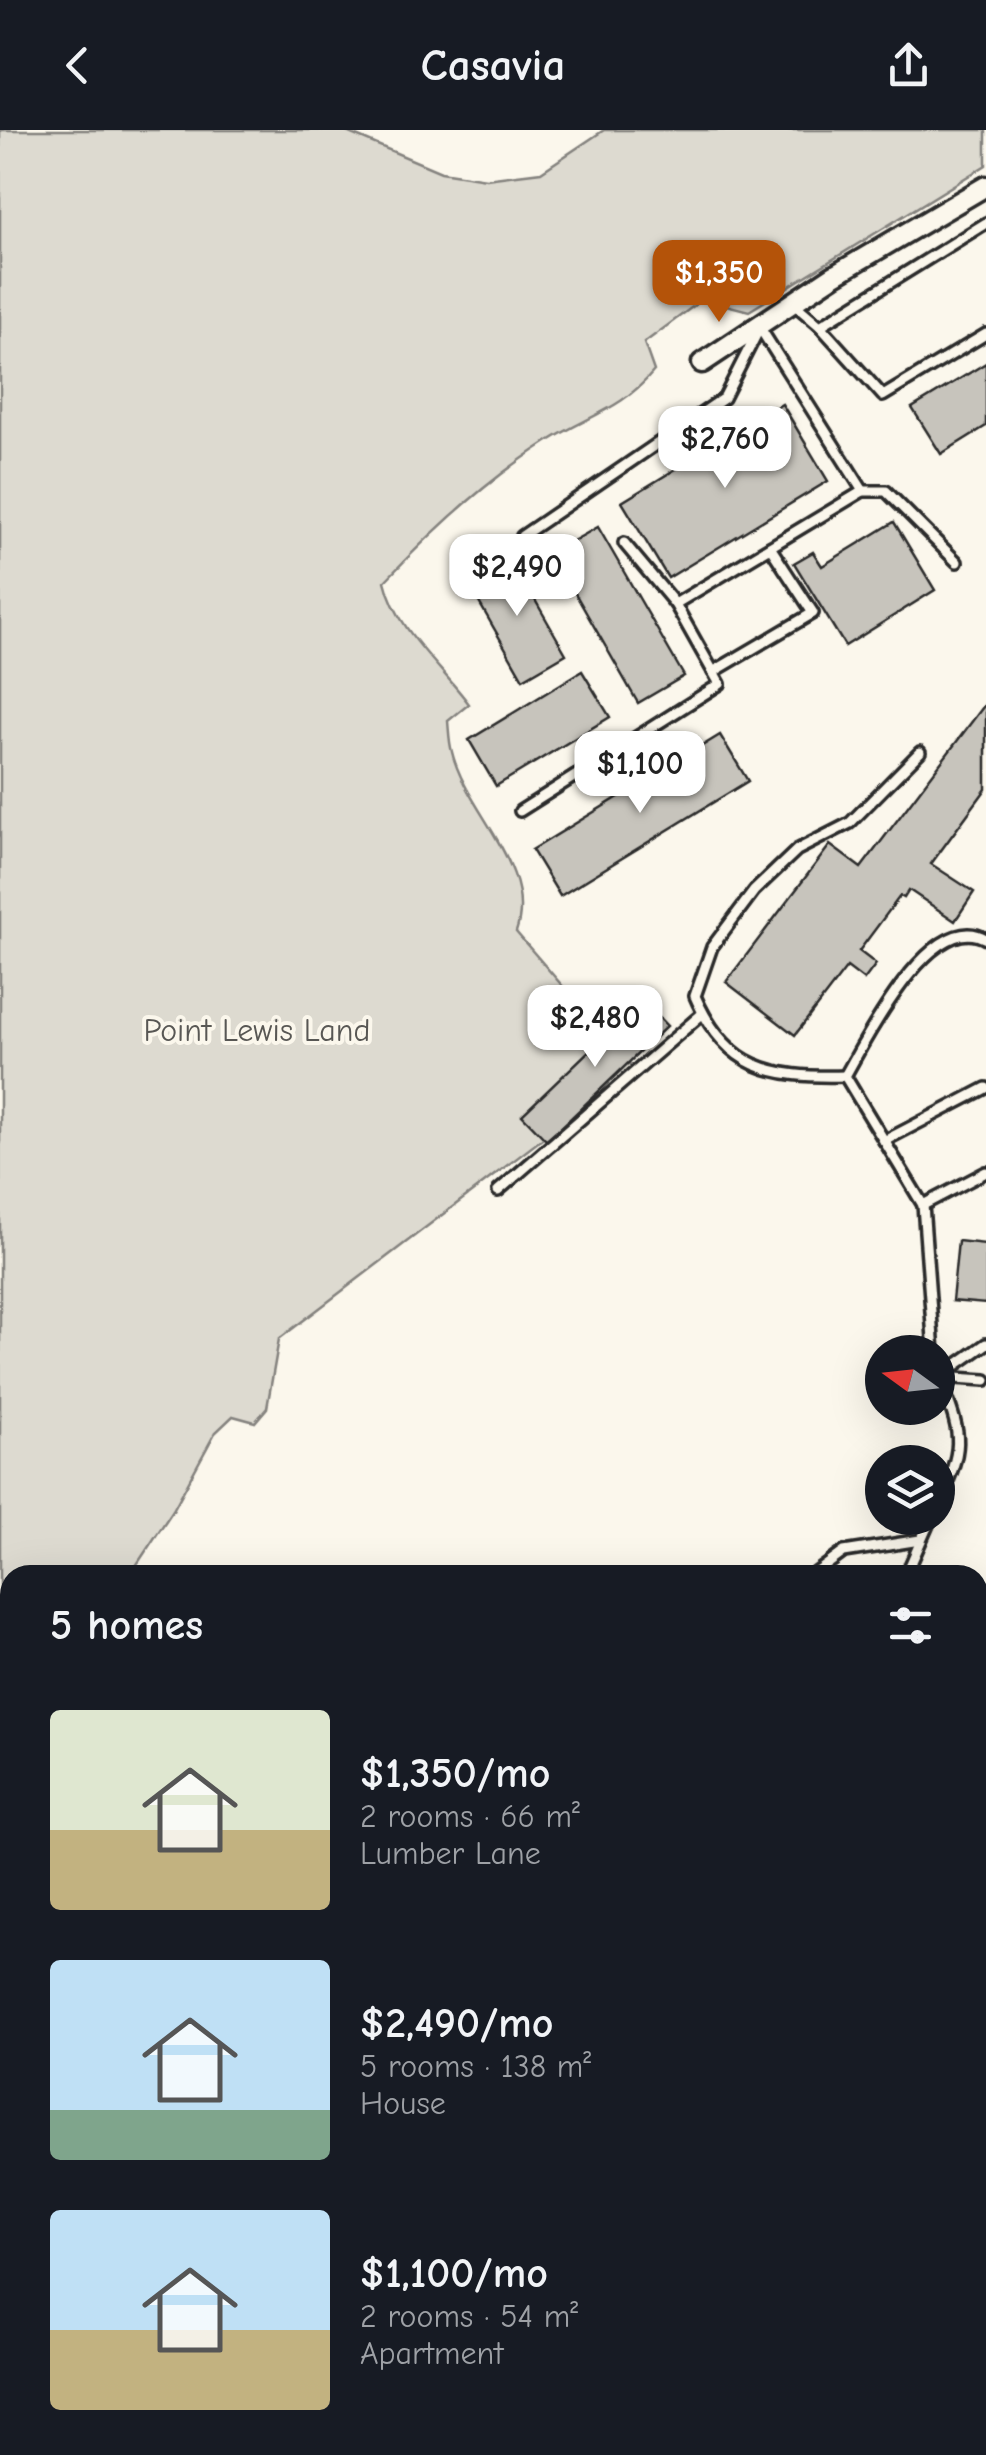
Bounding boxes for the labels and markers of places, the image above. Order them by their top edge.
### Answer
pin: $1,350 [638,240,800,325]
pin: $2,760 [644,406,806,491]
pin: $2,490 [436,534,598,619]
pin: $1,100 [559,731,721,816]
pin: $2,480 [514,985,676,1070]

